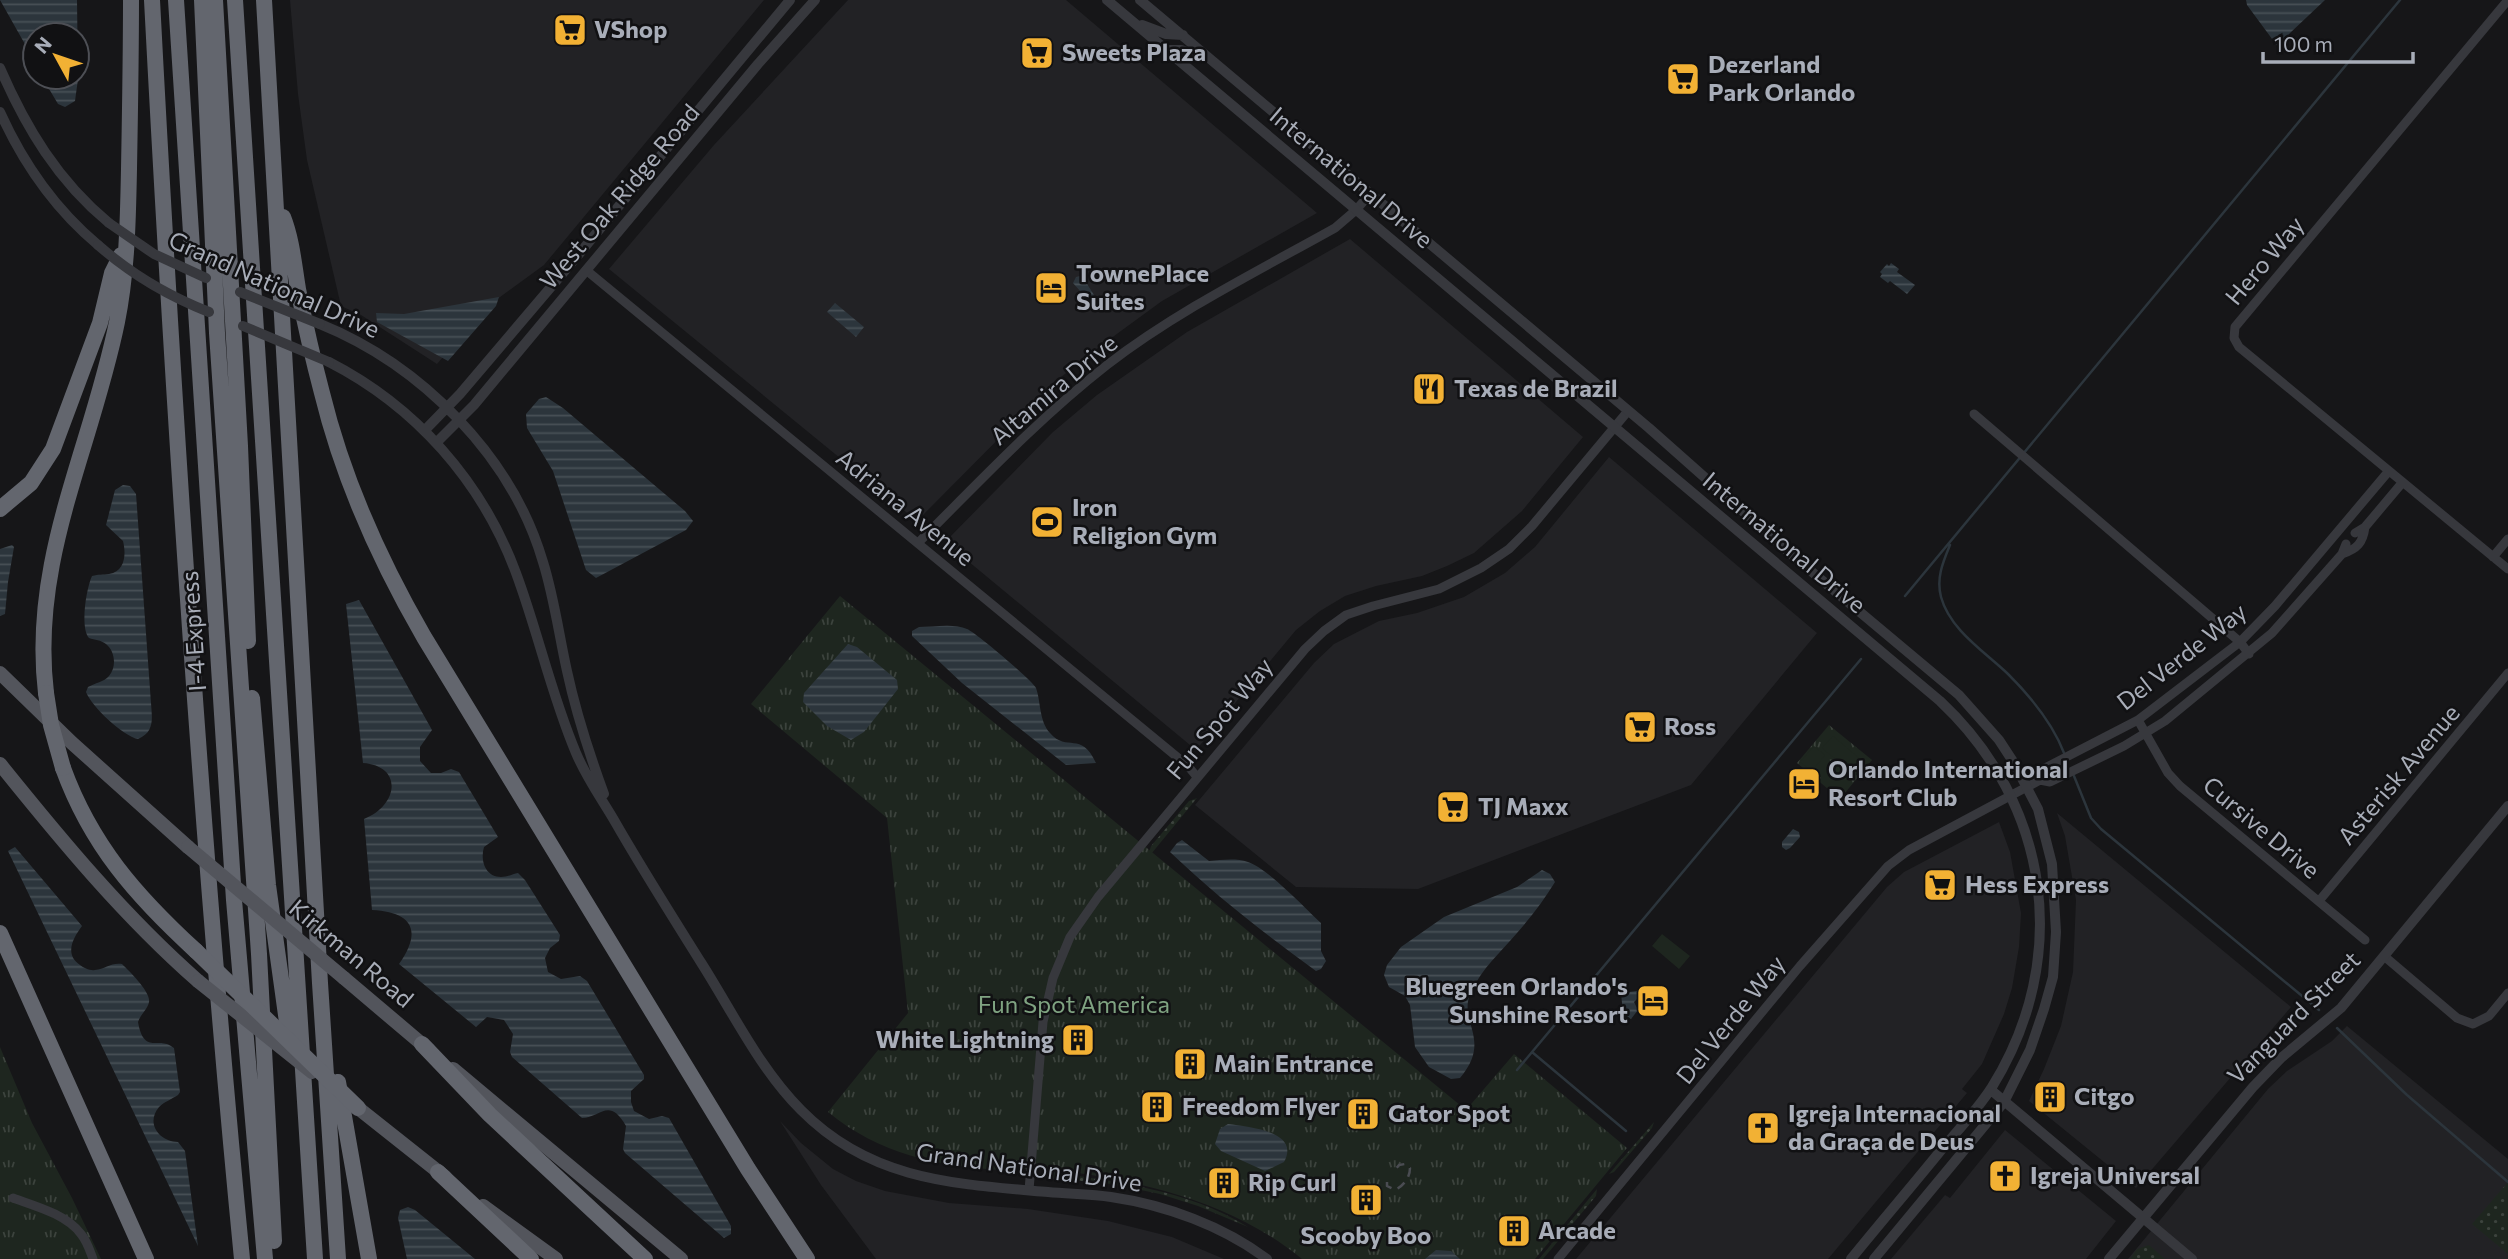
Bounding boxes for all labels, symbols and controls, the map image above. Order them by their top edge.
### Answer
supermarket icon: VShop [551,11,589,49]
place label: VShop [594,14,667,43]
north arrow [21,21,91,91]
scale bar [2263,21,2414,65]
text: 100 m [2274,31,2333,56]
text: N [29,32,56,58]
supermarket icon: Sweets Plaza [1018,34,1056,72]
place label: Sweets Plaza [1062,37,1206,66]
place label: Dezerland Park Orlando [1708,49,1855,106]
supermarket icon: Dezerland Park Orlando [1664,60,1702,98]
street label: West Oak Ridge Road [533,98,705,294]
street label: International Drive [1265,100,1439,254]
street label: Hero Way [2218,210,2309,310]
street label: Grand National Drive [165,224,385,343]
place label: TownePlace Suites [1076,258,1209,315]
hotel icon: TownePlace Suites [1032,269,1070,307]
street label: Altamira Drive [984,327,1122,450]
restaurant icon: Texas de Brazil [1410,370,1448,408]
place label: Texas de Brazil [1454,373,1617,402]
street label: Adriana Avenue [831,442,981,571]
street label: International Drive [1698,465,1872,619]
place label: Iron Religion Gym [1072,492,1217,549]
sports icon: Iron Religion Gym [1028,503,1066,541]
street label: I-4 Express [174,570,211,692]
street label: Del Verde Way [2110,596,2252,715]
street label: Fun Spot Way [1160,651,1278,785]
street label: Asterisk Avenue [2331,698,2465,850]
supermarket icon: Ross [1621,708,1659,746]
place label: Ross [1664,711,1716,740]
place label: Orlando International Resort Club [1828,754,2068,811]
hotel icon: Orlando International Resort Club [1785,765,1823,803]
street label: Cursive Drive [2198,770,2326,884]
supermarket icon: TJ Maxx [1434,788,1472,826]
place label: TJ Maxx [1478,791,1569,820]
supermarket icon: Hess Express [1921,866,1959,904]
place label: Hess Express [1965,869,2109,898]
street label: Kirkman Road [284,893,420,1013]
street label: Vanguard Street [2220,944,2366,1089]
street label: Del Verde Way [1669,949,1790,1089]
place label: Bluegreen Orlando's Sunshine Resort [1405,971,1628,1028]
hotel icon: Bluegreen Orlando's Sunshine Resort [1634,982,1672,1020]
park label: Fun Spot America [978,989,1170,1018]
building icon: White Lightning [1059,1021,1097,1059]
place label: White Lightning [876,1024,1054,1053]
building icon: Main Entrance [1171,1045,1209,1083]
place label: Main Entrance [1214,1048,1373,1077]
building icon: Citgo [2031,1078,2069,1116]
place label: Citgo [2074,1081,2135,1110]
building icon: Freedom Flyer [1138,1088,1176,1126]
place label: Freedom Flyer [1182,1091,1340,1120]
building icon: Gator Spot [1344,1095,1382,1133]
place label: Gator Spot [1388,1098,1510,1127]
place label: Igreja Internacional da Graça de Deus [1788,1098,2001,1155]
church icon: Igreja Internacional da Graça de Deus [1744,1109,1782,1147]
street label: Grand National Drive [914,1136,1144,1197]
church icon: Igreja Universal [1986,1157,2024,1195]
place label: Igreja Universal [2030,1160,2200,1189]
building icon: Rip Curl [1205,1164,1243,1202]
place label: Rip Curl [1248,1167,1337,1196]
building icon: Scooby Boo [1347,1181,1385,1219]
building icon: Arcade [1495,1212,1533,1250]
place label: Arcade [1538,1215,1616,1244]
place label: Scooby Boo [1301,1220,1431,1249]

